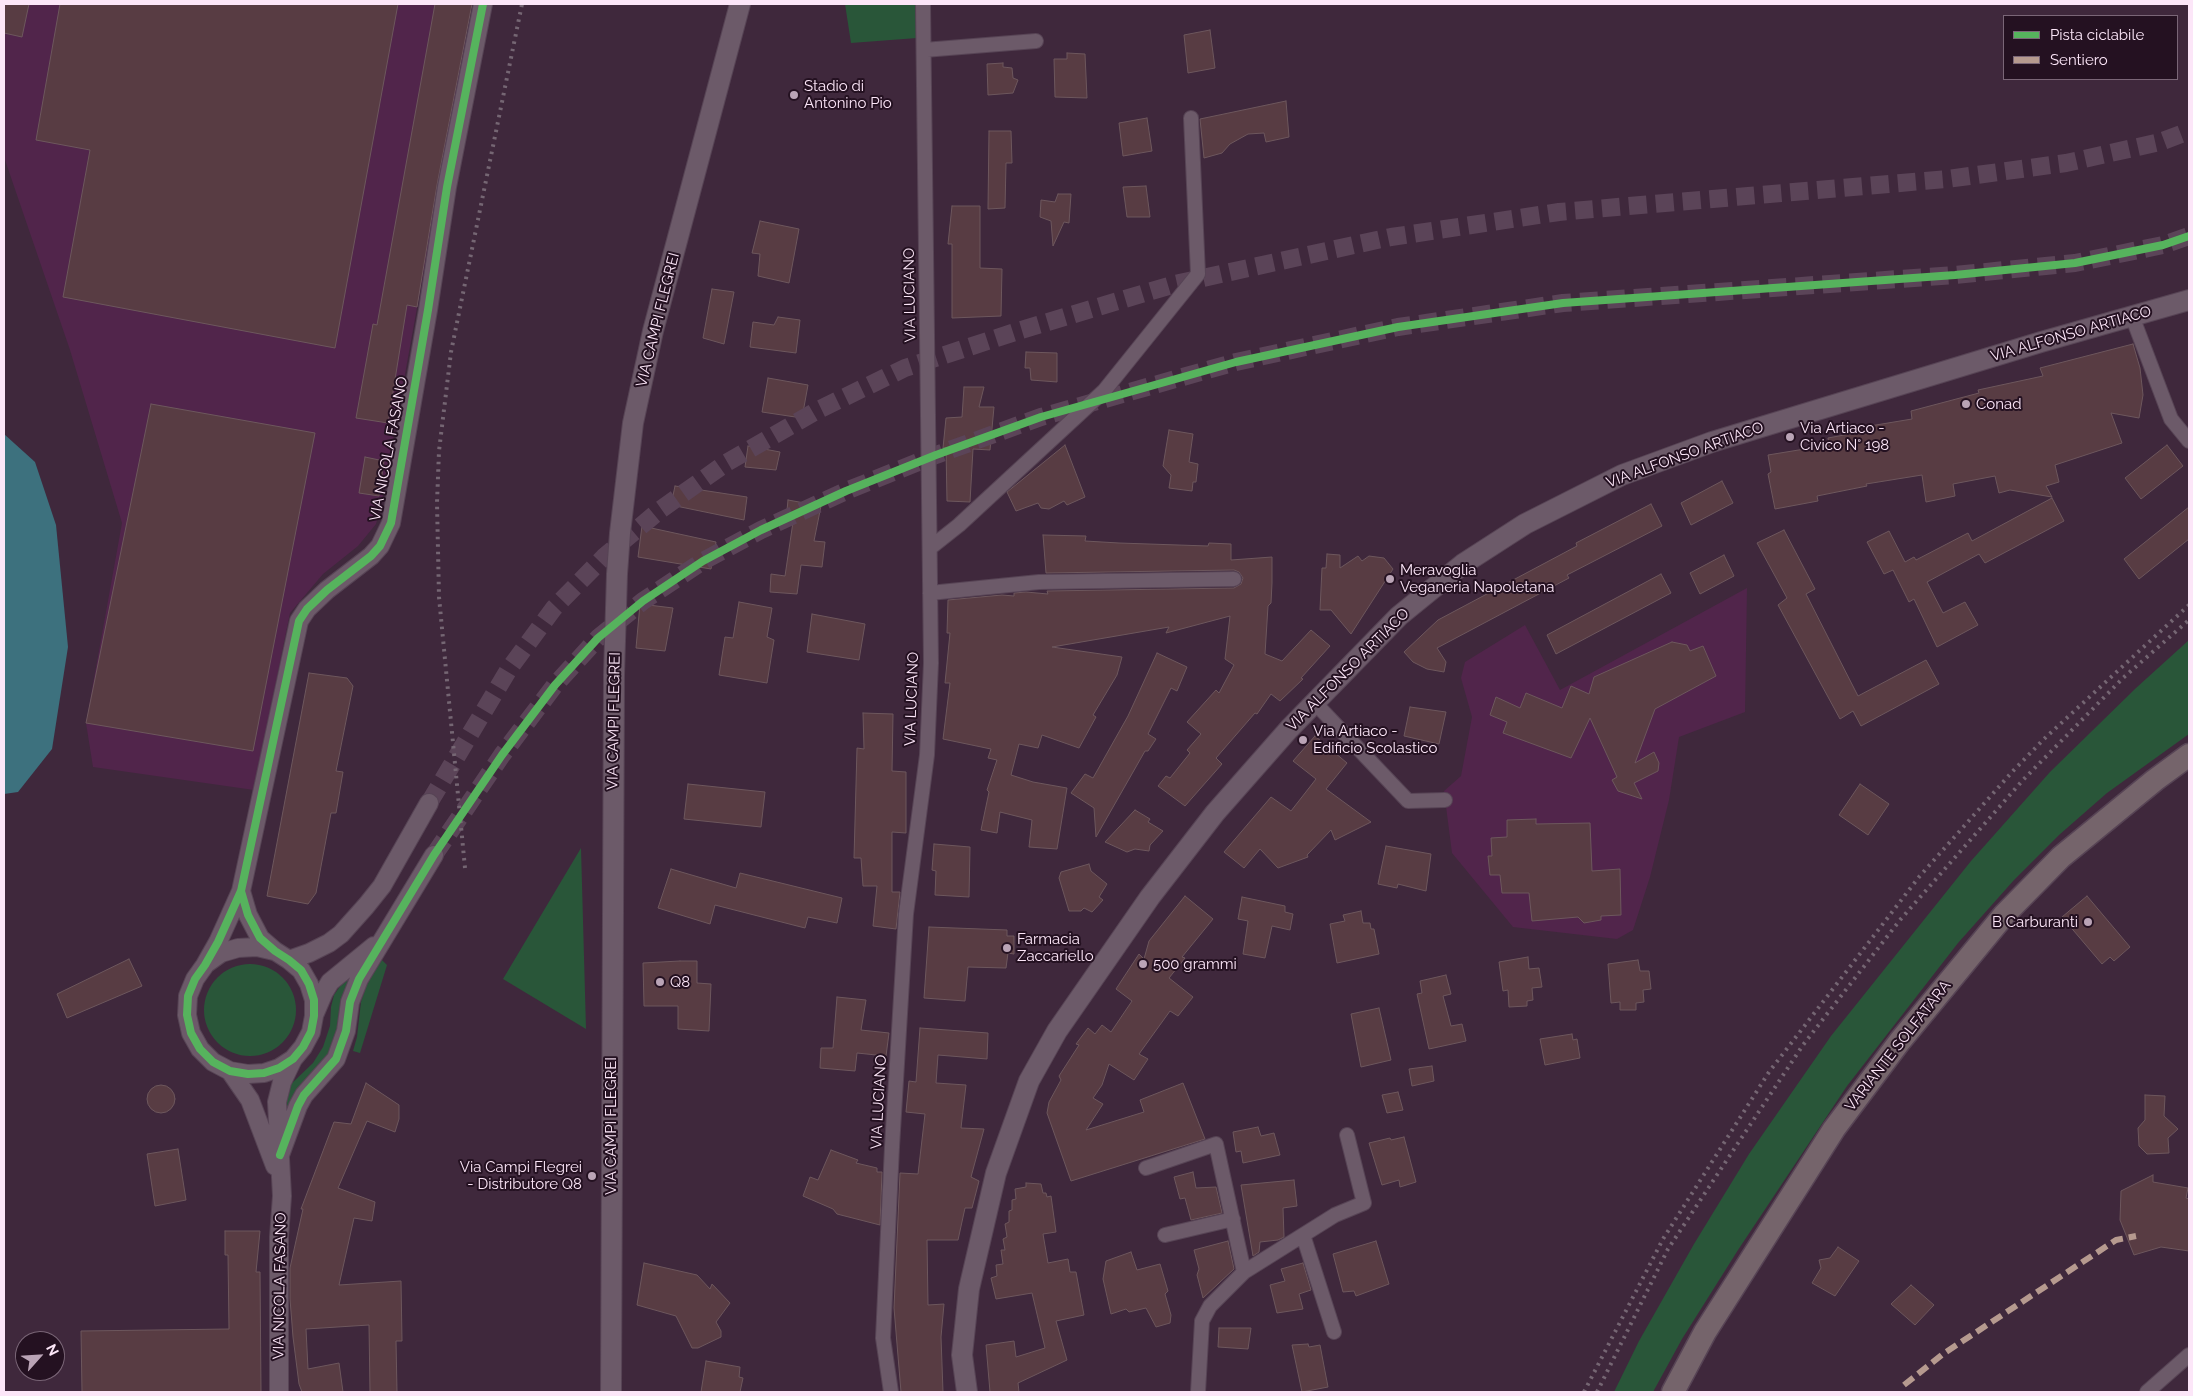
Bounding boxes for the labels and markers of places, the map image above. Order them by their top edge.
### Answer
place label: Stadio di Antonino Pio [804,77,892,112]
marker: Stadio di Antonino Pio [788,89,800,101]
place label: Conad [1976,395,2021,413]
marker: Conad [1960,398,1972,410]
place label: Via Artiaco - Civico N° 198 [1800,419,1889,454]
marker: Via Artiaco - Civico N° 198 [1784,431,1796,443]
place label: Meravoglia Veganeria Napoletana [1400,561,1554,596]
marker: Meravoglia Veganeria Napoletana [1384,573,1396,585]
place label: Via Artiaco - Edificio Scolastico [1313,722,1437,757]
marker: Via Artiaco - Edificio Scolastico [1297,734,1309,746]
place label: B Carburanti [1992,913,2078,931]
marker: B Carburanti [2082,916,2094,928]
place label: Farmacia Zaccariello [1017,930,1094,965]
marker: Farmacia Zaccariello [1001,942,1013,954]
place label: 500 grammi [1153,955,1237,973]
marker: 500 grammi [1137,958,1149,970]
place label: Q8 [670,973,690,991]
marker: Q8 [654,976,666,988]
place label: Via Campi Flegrei - Distributore Q8 [460,1158,582,1193]
marker: Via Campi Flegrei - Distributore Q8 [586,1170,598,1182]

